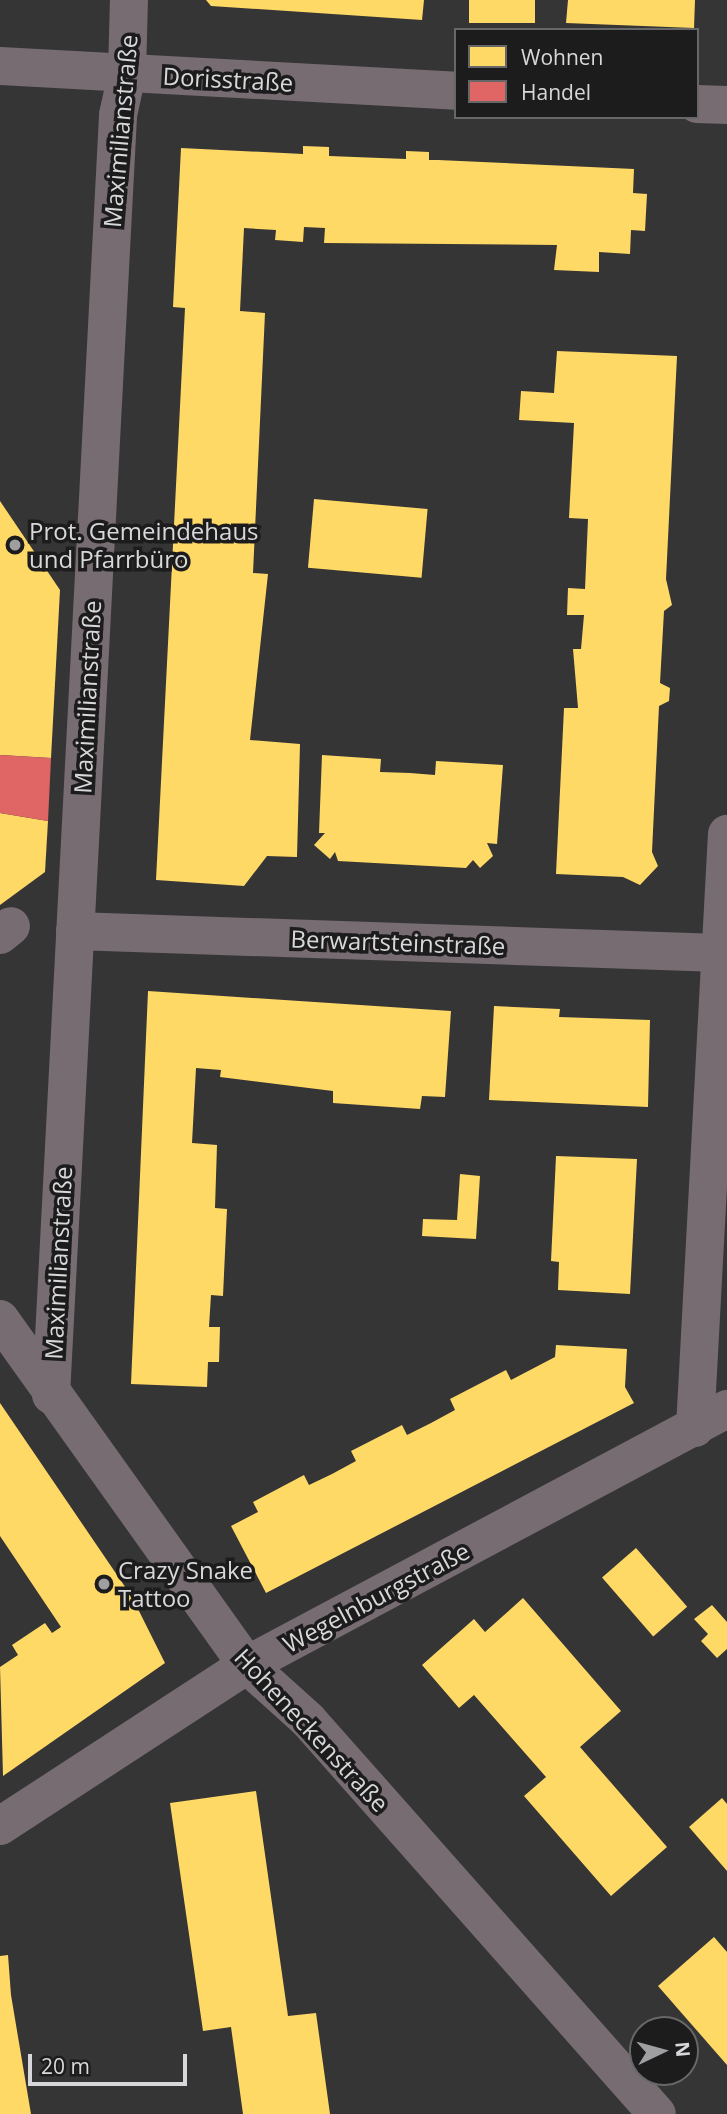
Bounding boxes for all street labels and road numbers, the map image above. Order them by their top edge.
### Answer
street label: Maximilianstraße [97,33,143,229]
street label: Dorisstraße [162,61,294,97]
street label: Maximilianstraße [68,600,106,794]
street label: Berwartsteinstraße [290,924,506,960]
street label: Maximilianstraße [39,1166,77,1360]
street label: Wegelnburgstraße [278,1536,474,1658]
street label: Hoheneckenstraße [229,1643,395,1817]

